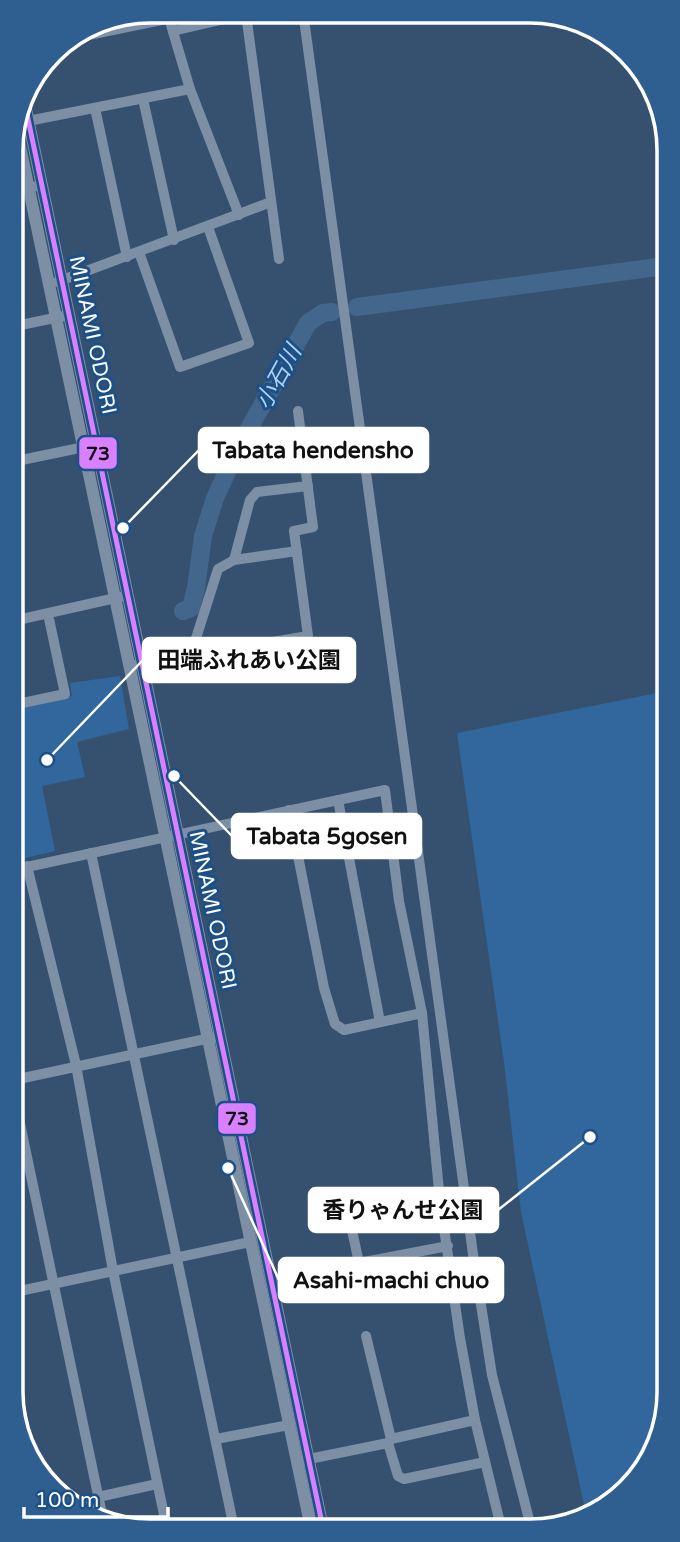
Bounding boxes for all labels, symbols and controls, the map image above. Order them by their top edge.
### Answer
street label: MINAMI ODORI [64,254,122,417]
water label: 小石川 [250,338,309,414]
callout: Tabata hendensho [199,428,428,472]
line badge: 73 [78,436,118,470]
text: Tabata hendensho [211,437,414,465]
text: 73 [86,443,110,465]
callout: 田端ふれあい公園 [143,638,355,682]
text: 田端ふれあい公園 [157,647,341,675]
callout: Tabata 5gosen [232,814,421,858]
text: Tabata 5gosen [246,823,407,851]
street label: MINAMI ODORI [184,829,242,992]
line badge: 73 [217,1102,257,1135]
text: 73 [225,1108,249,1130]
callout: 香りゃんせ公園 [309,1188,498,1232]
text: 香りゃんせ公園 [323,1197,484,1225]
callout: Asahi-machi chuo [279,1258,503,1302]
text: Asahi-machi chuo [293,1267,489,1295]
scale bar [24,1476,168,1520]
text: 100 m [35,1488,99,1513]

